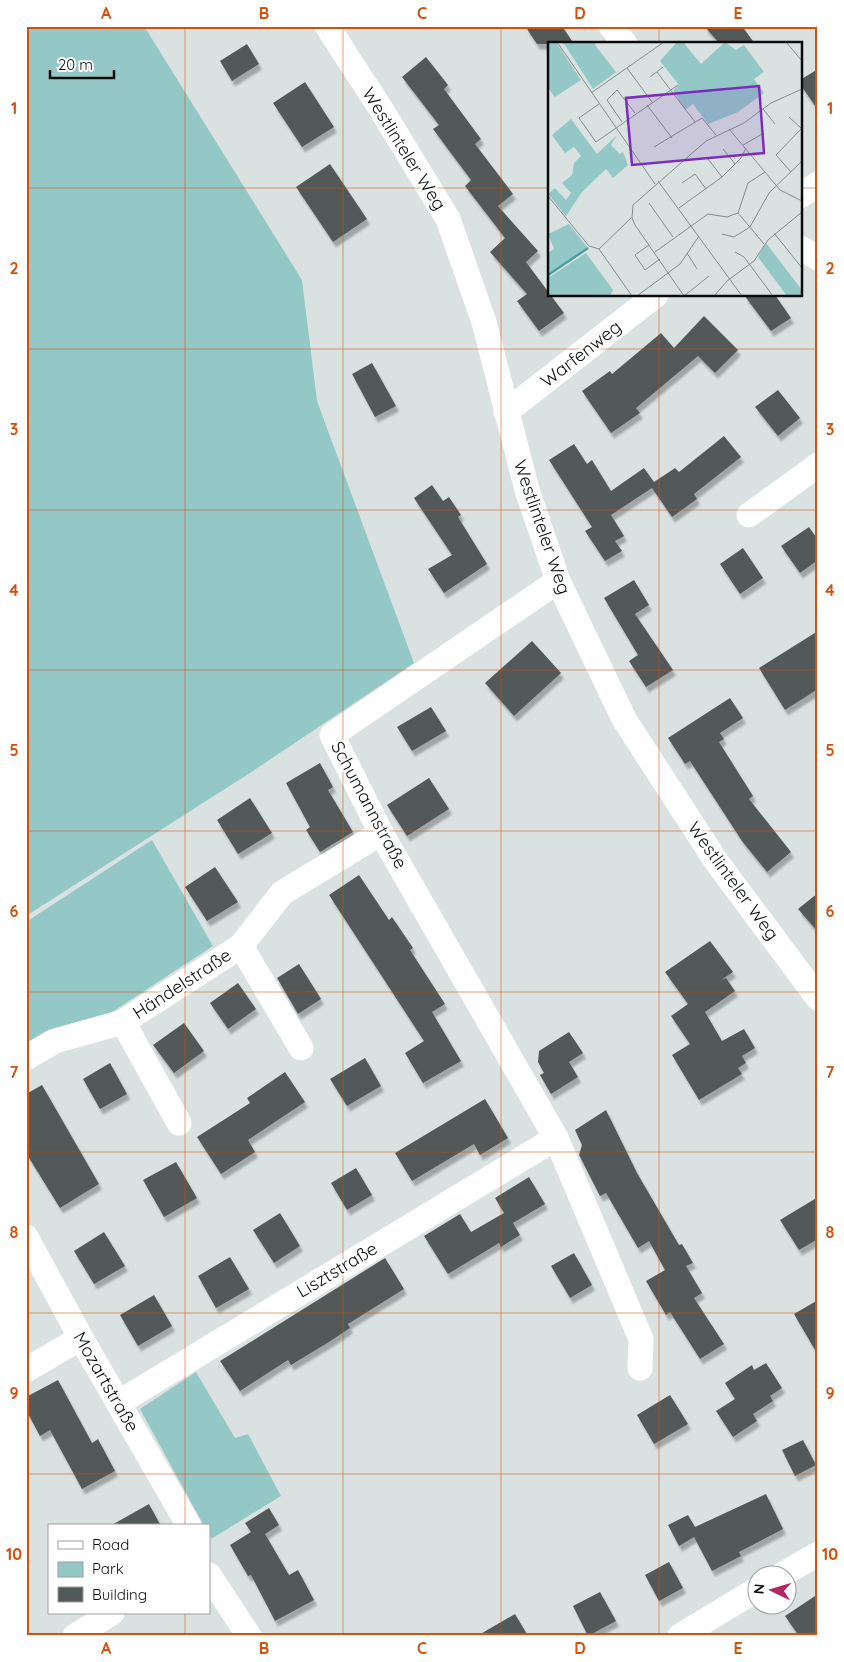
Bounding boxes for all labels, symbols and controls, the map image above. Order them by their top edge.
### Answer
text: A [101,3,112,23]
text: B [259,3,269,23]
text: C [417,3,427,23]
text: D [574,3,586,23]
text: E [733,3,743,23]
inset map [548,42,802,296]
scale bar [50,48,114,80]
text: 20 m [58,55,93,74]
street label: Westlinteler Weg [357,83,451,215]
text: 1 [11,98,17,118]
text: 1 [827,98,833,118]
text: 2 [9,258,19,278]
text: 2 [825,258,835,278]
street label: Warfenweg [536,315,626,392]
text: 3 [10,419,18,439]
text: 3 [826,419,834,439]
street label: Westlinteler Weg [509,457,576,597]
text: 4 [9,580,19,600]
text: 4 [825,580,835,600]
street label: Schumannstraße [326,737,413,873]
text: 5 [9,740,19,760]
text: 5 [825,740,835,760]
street label: Westlinteler Weg [683,817,784,944]
text: 6 [10,901,19,921]
text: 6 [826,901,835,921]
street label: Händelstraße [128,943,235,1024]
text: 7 [10,1062,19,1082]
text: 7 [826,1062,835,1082]
text: 8 [10,1222,19,1242]
text: 8 [826,1222,835,1242]
street label: Lisztstraße [292,1236,381,1303]
street label: Mozartstraße [69,1328,144,1436]
text: 9 [9,1383,19,1403]
text: 9 [825,1383,835,1403]
legend [48,1524,210,1614]
text: Road [92,1535,129,1554]
text: 10 [6,1544,22,1564]
text: 10 [822,1544,838,1564]
text: Park [92,1559,124,1578]
north arrow [746,1564,796,1614]
text: N [750,1583,768,1595]
text: Building [92,1585,147,1604]
text: A [101,1638,112,1658]
text: B [259,1638,269,1658]
text: C [417,1638,427,1658]
text: D [574,1638,586,1658]
text: E [733,1638,743,1658]

